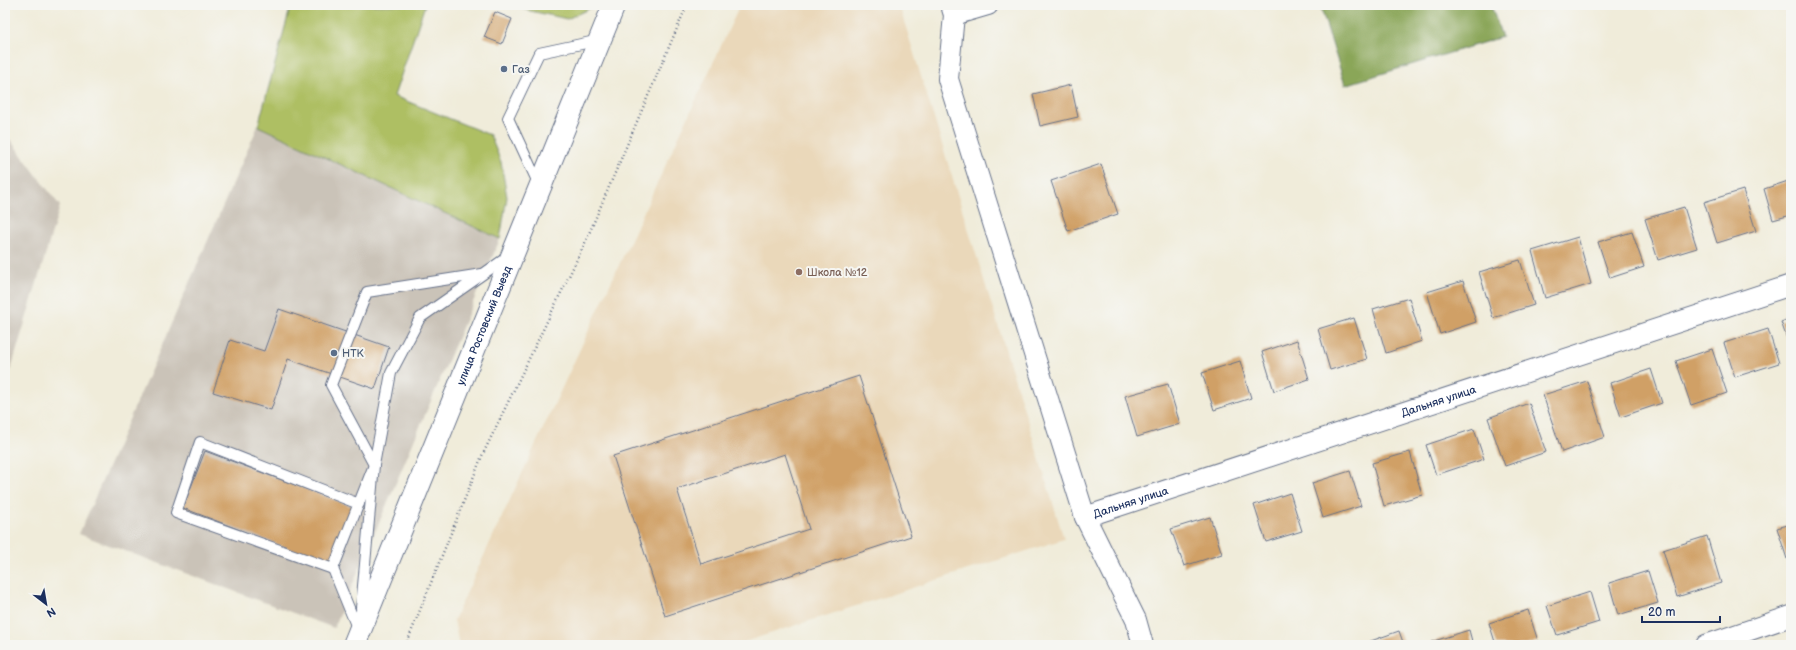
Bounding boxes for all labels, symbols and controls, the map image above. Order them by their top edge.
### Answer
place label: Газ [512,63,530,76]
marker: Газ [499,64,509,74]
street label: улица Ростовский Выезд [454,264,514,387]
place label: Школа №12 [807,266,868,279]
marker: Школа №12 [794,267,804,277]
place label: НТК [342,347,365,360]
marker: НТК [329,348,339,358]
street label: Дальняя улица [1400,383,1478,420]
street label: Дальняя улица [1092,484,1170,521]
north arrow [26,584,66,624]
scale bar [1642,598,1720,624]
text: N [44,604,58,620]
text: 20 m [1648,605,1675,620]

